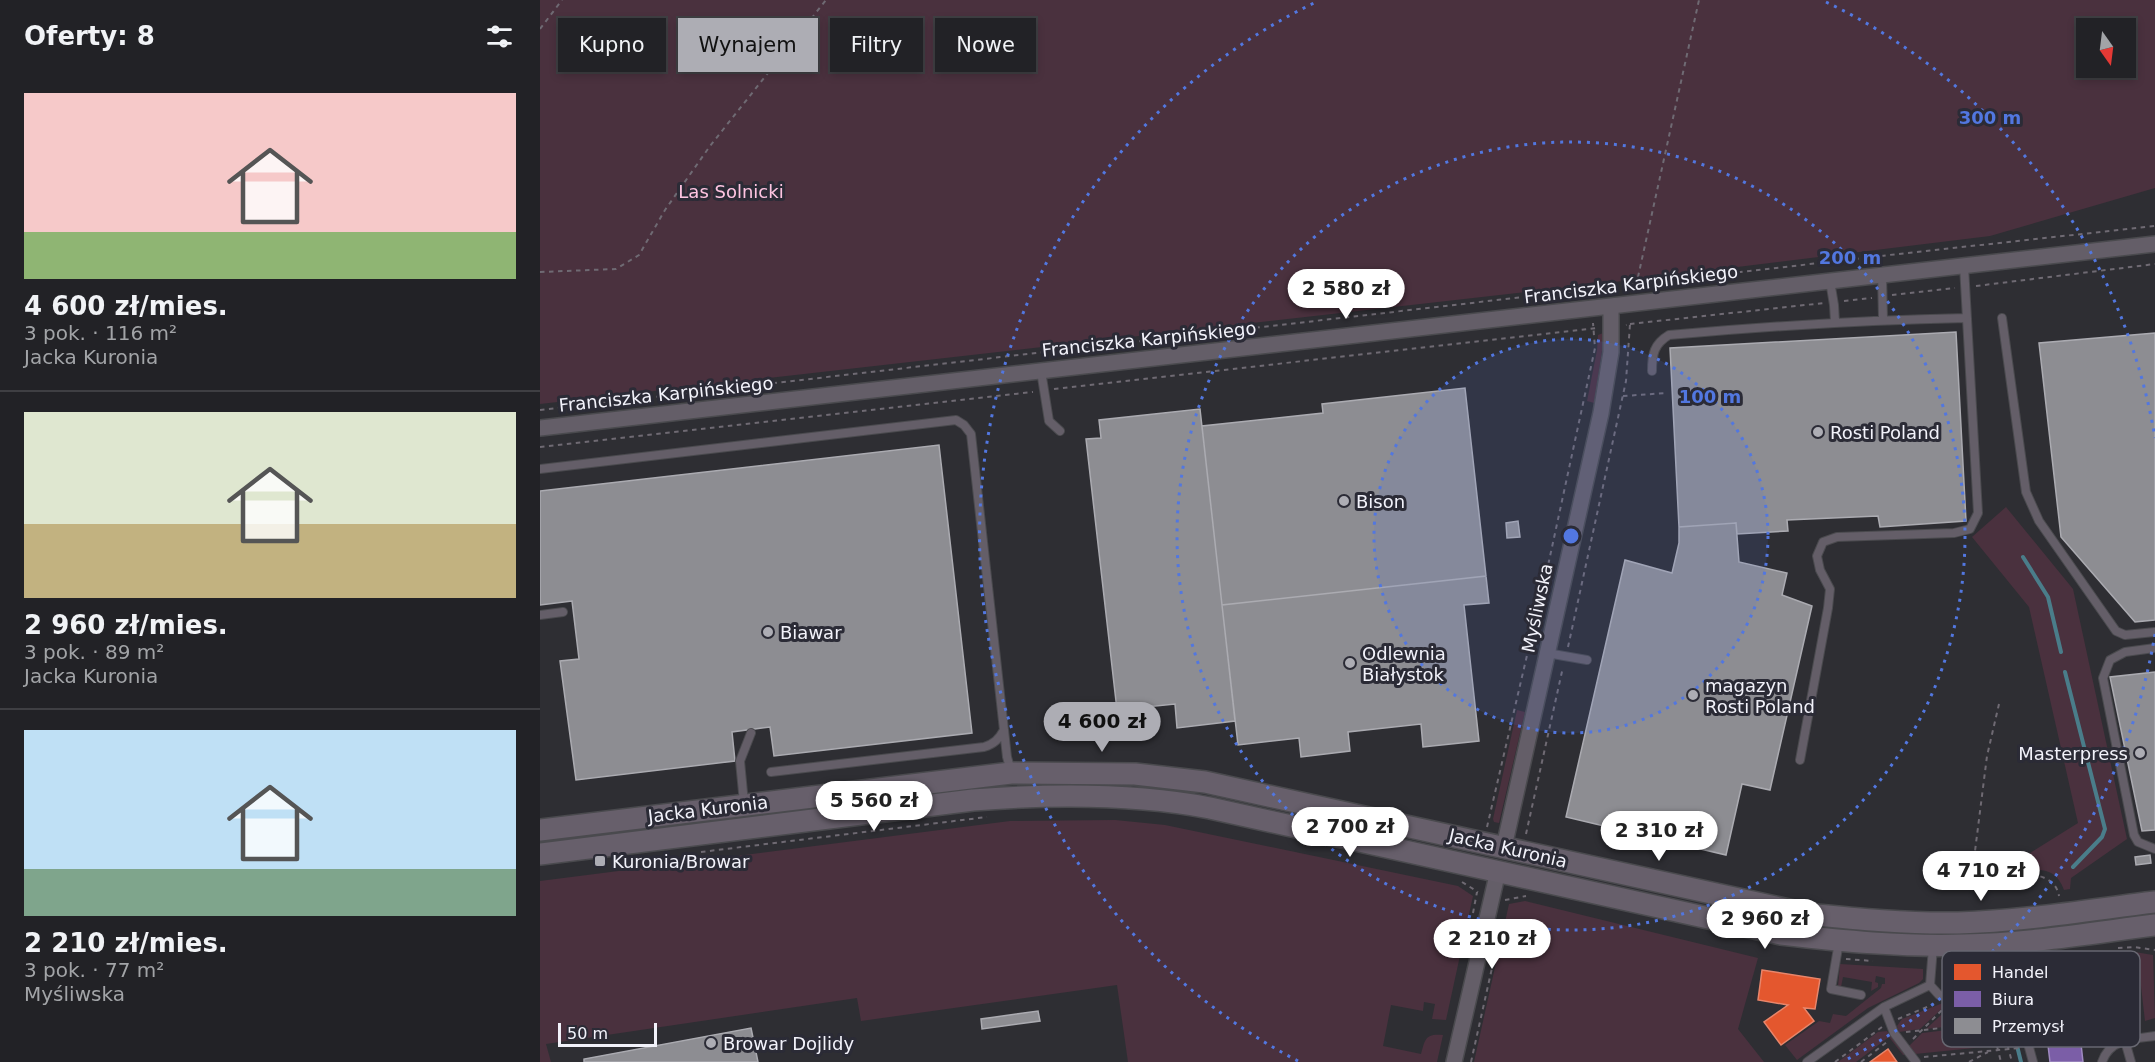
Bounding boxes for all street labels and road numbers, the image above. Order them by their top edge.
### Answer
street label: Franciszka Karpińskiego [1523,260,1739,308]
street label: Franciszka Karpińskiego [1041,317,1257,361]
street label: Franciszka Karpińskiego [558,372,774,416]
street label: Myśliwska [1517,561,1557,655]
street label: Jacka Kuronia [646,791,769,827]
street label: Jacka Kuronia [1446,824,1569,872]

